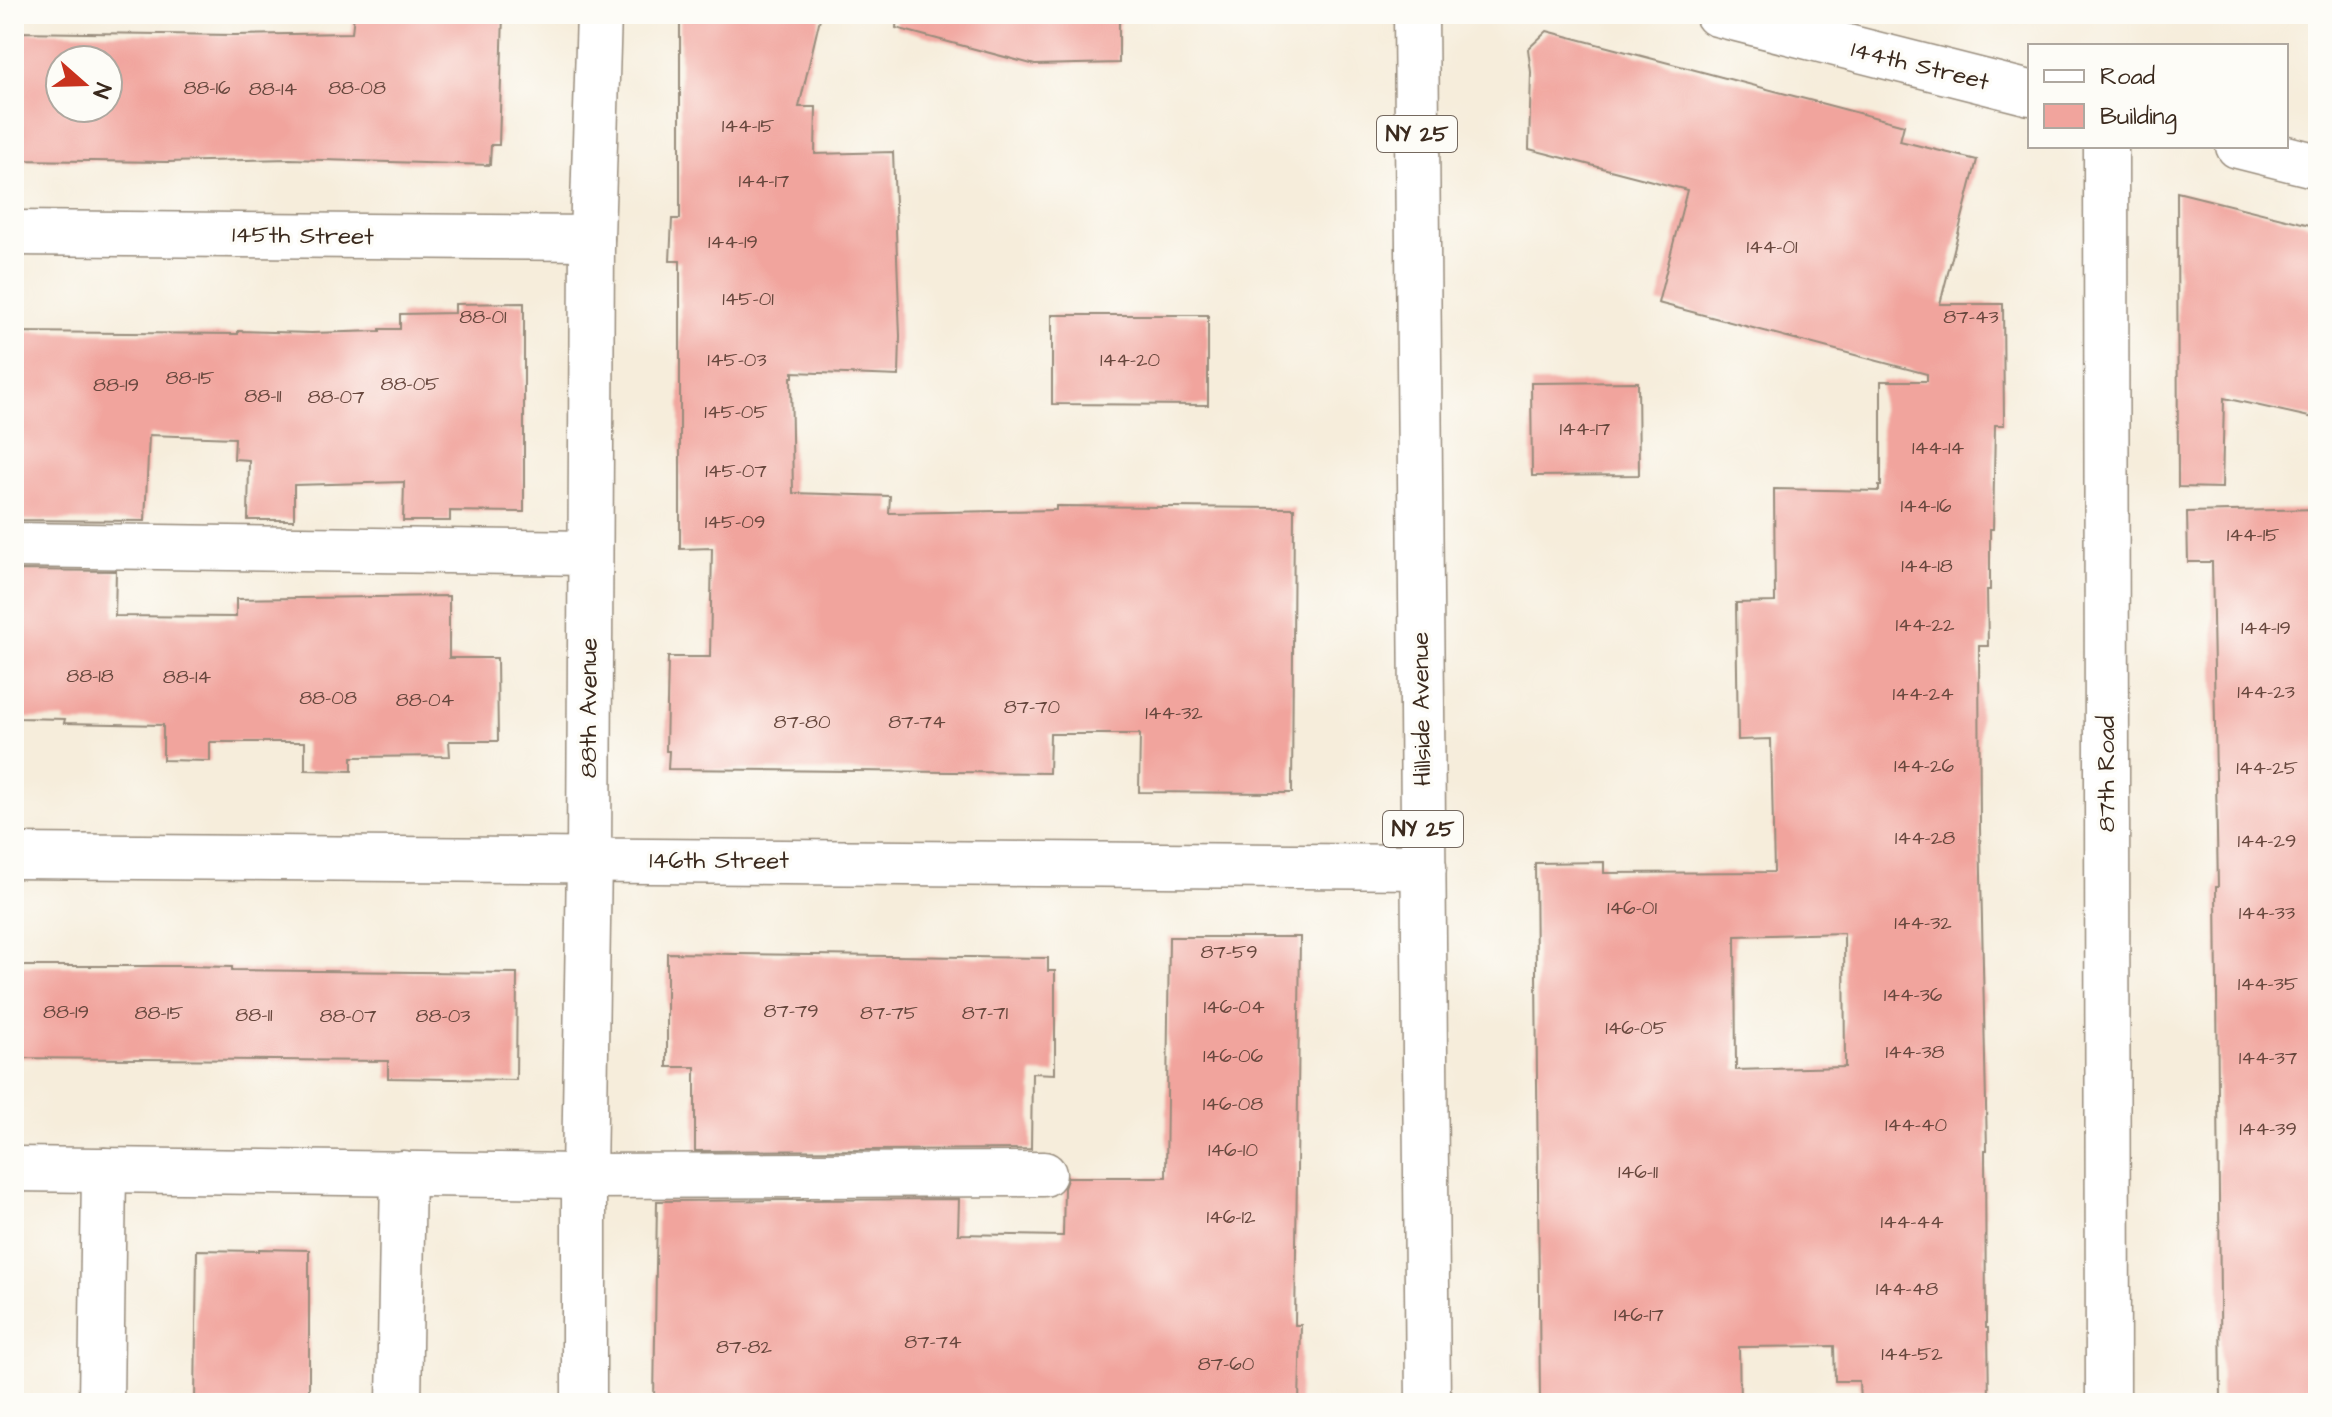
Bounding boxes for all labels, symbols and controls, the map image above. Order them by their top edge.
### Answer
street label: 144th Street [1847,32,1993,100]
north arrow [44,44,124,124]
legend [2028,44,2288,148]
text: Road [2100,60,2155,94]
house number: 88-16 [183,74,231,102]
house number: 88-08 [328,74,386,102]
house number: 88-14 [249,75,298,103]
text: N [84,79,118,102]
text: Building [2100,100,2177,135]
house number: 144-15 [722,112,774,140]
road number: NY 25 [1377,116,1457,152]
house number: 144-17 [739,167,789,195]
street label: 145th Street [232,218,374,254]
house number: 144-19 [708,228,758,256]
house number: 144-01 [1746,233,1798,261]
house number: 145-01 [722,285,774,313]
house number: 88-01 [459,303,507,331]
house number: 87-43 [1943,303,1999,331]
house number: 145-03 [707,346,767,374]
house number: 144-20 [1100,346,1160,374]
house number: 88-15 [166,364,214,392]
house number: 88-05 [381,370,439,398]
house number: 88-19 [93,371,139,399]
house number: 88-11 [244,382,282,410]
house number: 88-07 [307,383,365,411]
house number: 145-05 [704,398,768,426]
house number: 144-17 [1560,415,1610,443]
house number: 144-14 [1912,434,1964,462]
house number: 145-07 [705,457,767,485]
house number: 144-16 [1900,492,1952,520]
house number: 145-09 [705,508,765,536]
house number: 144-15 [2227,521,2279,549]
house number: 144-18 [1901,552,1953,580]
house number: 144-22 [1896,611,1955,639]
house number: 144-19 [2241,614,2291,642]
street label: Hillside Avenue [1404,632,1440,786]
street label: 88th Avenue [572,638,606,778]
house number: 88-18 [66,662,114,690]
house number: 88-14 [163,663,212,691]
house number: 144-23 [2237,678,2295,706]
house number: 144-24 [1892,680,1954,708]
house number: 88-08 [299,684,357,712]
house number: 88-04 [396,686,455,714]
house number: 87-70 [1004,693,1061,721]
house number: 144-32 [1145,699,1203,727]
house number: 87-80 [773,708,831,736]
house number: 87-74 [888,708,946,736]
street label: 87th Road [2090,716,2124,832]
house number: 144-26 [1894,752,1954,780]
house number: 144-25 [2236,754,2298,782]
road number: NY 25 [1383,811,1463,847]
house number: 144-28 [1895,824,1955,852]
house number: 144-29 [2238,827,2296,855]
street label: 146th Street [649,844,789,878]
house number: 146-01 [1607,894,1657,922]
house number: 144-33 [2239,899,2295,927]
house number: 144-32 [1894,909,1952,937]
house number: 87-59 [1200,938,1258,966]
house number: 144-35 [2238,970,2298,998]
house number: 144-36 [1884,981,1943,1009]
house number: 146-04 [1203,993,1265,1021]
house number: 87-79 [763,997,819,1025]
house number: 88-19 [43,998,89,1026]
house number: 88-15 [135,999,183,1027]
house number: 87-75 [860,999,918,1027]
house number: 87-71 [962,999,1009,1027]
house number: 88-11 [235,1001,273,1029]
house number: 88-07 [319,1002,377,1030]
house number: 88-03 [416,1002,470,1030]
house number: 146-05 [1605,1014,1667,1042]
house number: 144-38 [1885,1038,1945,1066]
house number: 146-06 [1203,1042,1264,1070]
house number: 144-37 [2239,1044,2297,1072]
house number: 146-08 [1203,1090,1263,1118]
house number: 144-40 [1885,1111,1947,1139]
house number: 144-39 [2239,1115,2297,1143]
house number: 146-10 [1208,1136,1258,1164]
house number: 146-11 [1618,1158,1658,1186]
house number: 146-12 [1207,1203,1256,1231]
house number: 144-44 [1880,1208,1944,1236]
house number: 144-48 [1876,1275,1938,1303]
house number: 146-17 [1614,1301,1664,1329]
house number: 87-74 [904,1328,962,1356]
house number: 87-82 [716,1333,773,1361]
house number: 144-52 [1881,1340,1943,1368]
house number: 87-60 [1198,1350,1255,1378]

